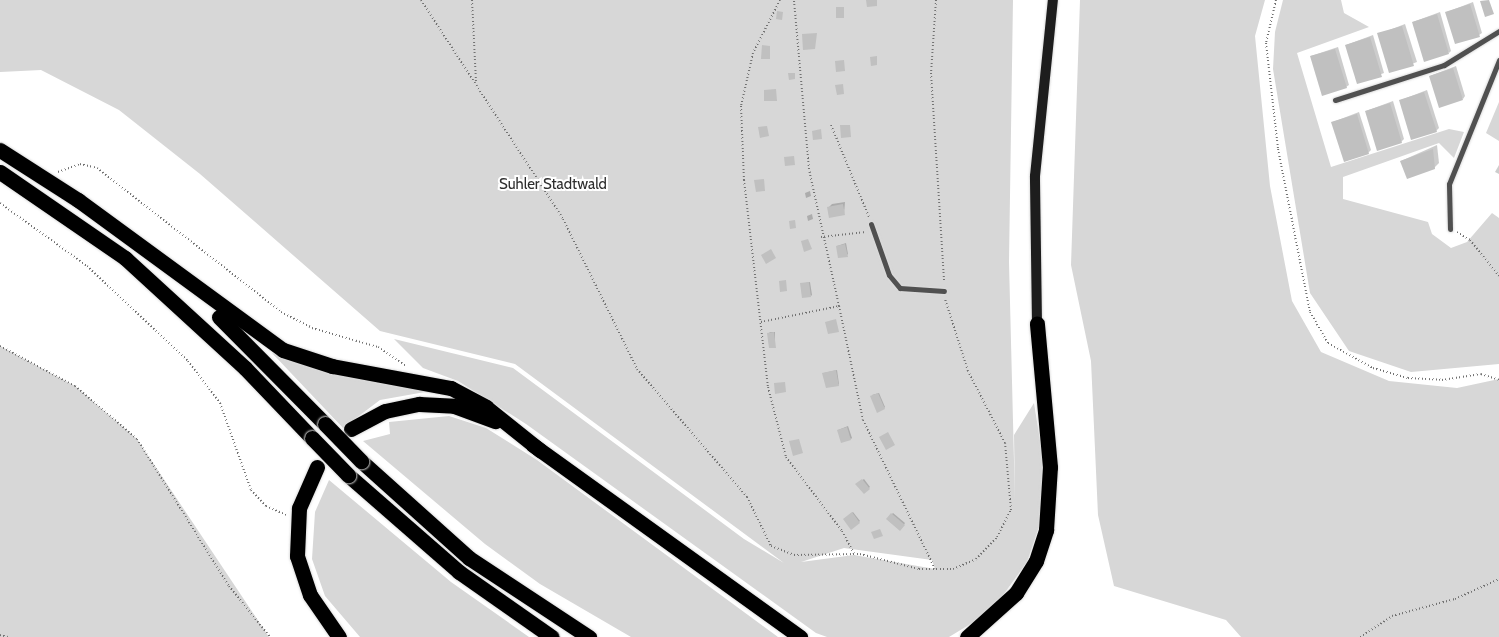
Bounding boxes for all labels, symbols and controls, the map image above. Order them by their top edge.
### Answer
park label: Suhler Stadtwald [499,176,607,194]

